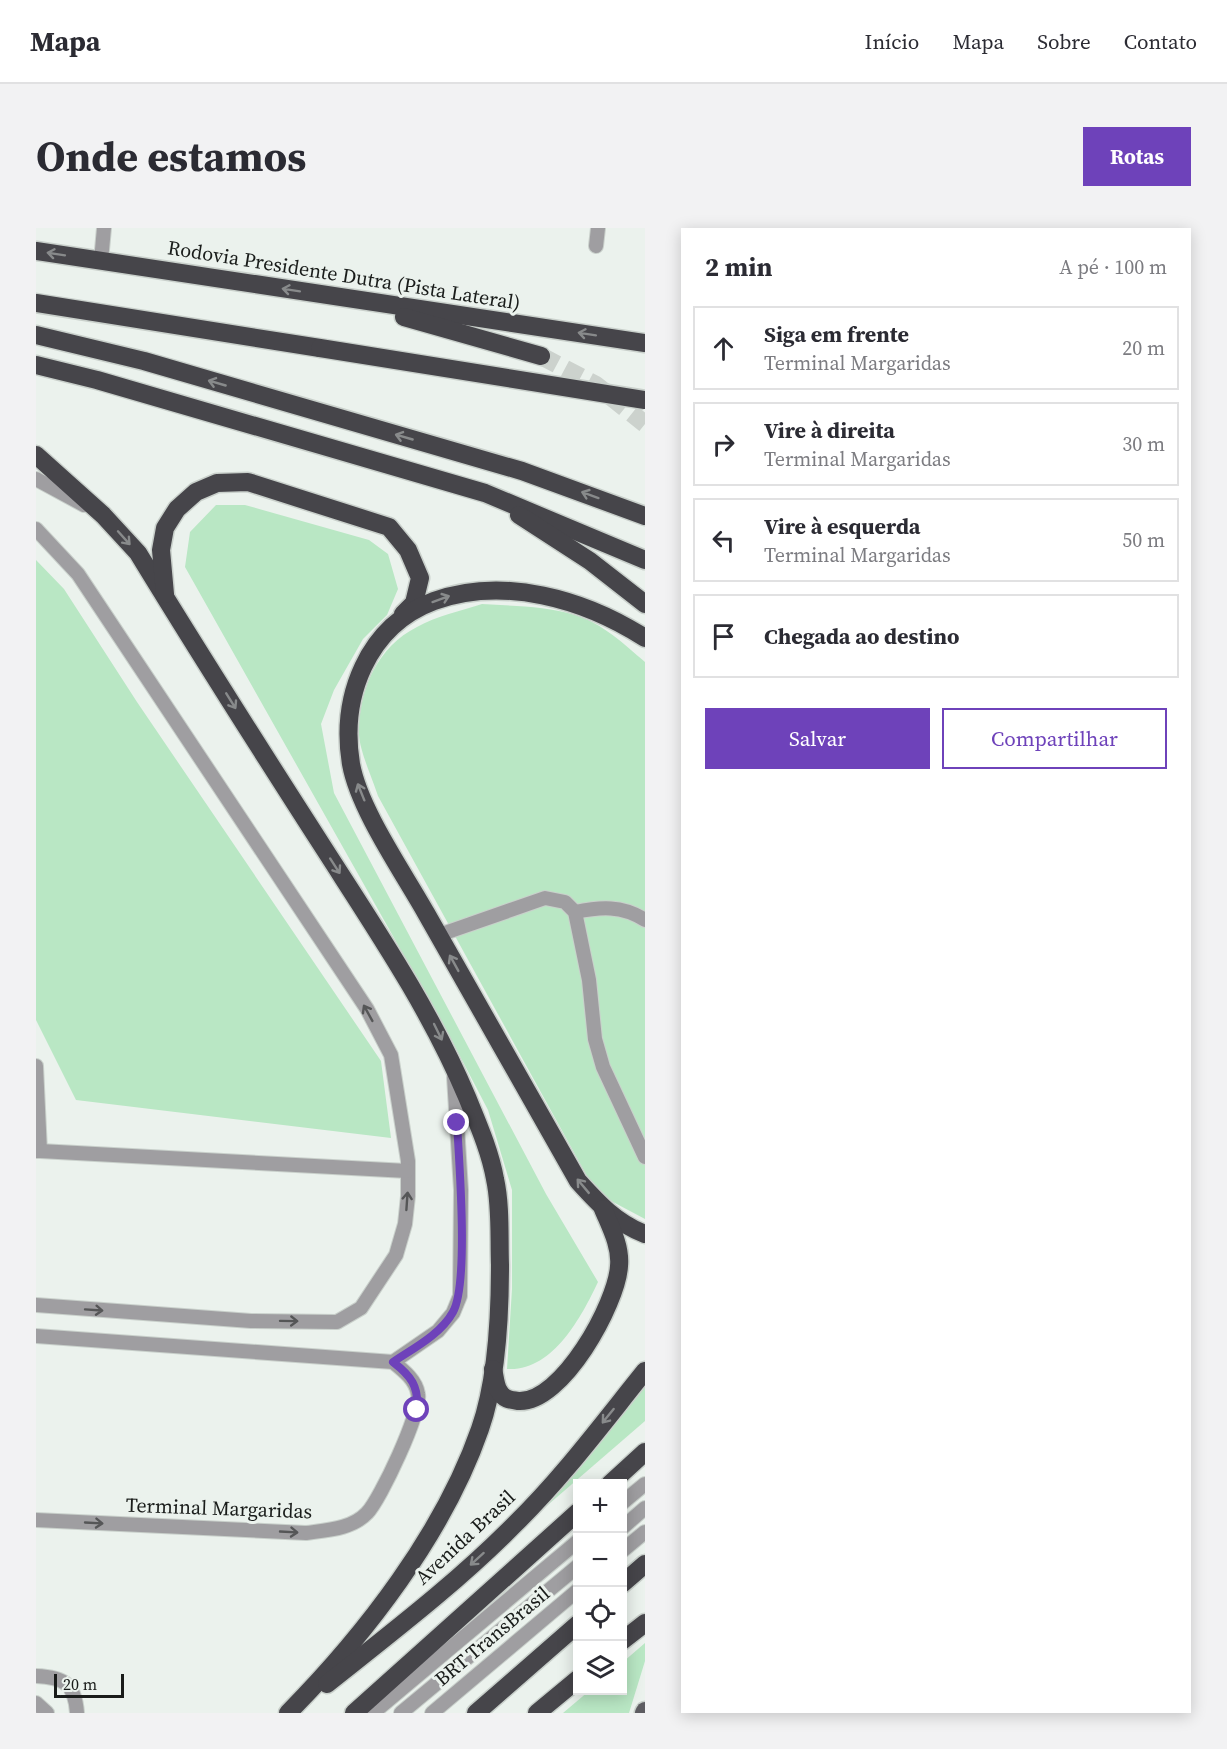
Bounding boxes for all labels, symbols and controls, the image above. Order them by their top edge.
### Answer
text: Mapa [30,22,101,60]
text: Início [865,27,919,56]
text: Mapa [952,27,1004,56]
text: Sobre [1037,27,1091,56]
text: Contato [1124,27,1197,56]
text: Onde estamos [36,127,306,185]
button: Rotas [1083,127,1191,186]
street label: Rodovia Presidente Dutra (Pista Lateral) [166,233,522,317]
one-way arrow [47,248,67,259]
text: 2 min [705,249,772,285]
text: A pé · 100 m [1059,253,1167,281]
one-way arrow [281,284,301,295]
text: Siga em frente [764,319,909,349]
one-way arrow [578,329,598,340]
icon: ahead [707,332,740,365]
text: 20 m [1122,334,1165,362]
text: Terminal Margaridas [764,349,951,377]
one-way arrow [208,376,227,388]
text: Vire à direita [764,415,895,445]
icon: right [707,428,740,461]
text: 30 m [1122,430,1165,458]
one-way arrow [395,431,414,442]
text: Terminal Margaridas [764,445,951,473]
one-way arrow [581,489,600,500]
text: Vire à esquerda [764,511,920,541]
icon: left [707,524,740,557]
text: 50 m [1122,526,1165,554]
one-way arrow [117,531,131,546]
text: Terminal Margaridas [764,541,951,569]
one-way arrow [432,592,450,603]
icon: arrive [707,620,740,653]
text: Chegada ao destino [764,621,959,651]
one-way arrow [225,692,237,709]
button: Salvar [705,708,930,769]
button: Compartilhar [942,708,1167,769]
one-way arrow [355,783,366,801]
one-way arrow [329,857,341,874]
one-way arrow [448,954,460,971]
one-way arrow [362,1005,374,1022]
one-way arrow [432,1022,444,1040]
route end [443,1109,469,1135]
one-way arrow [577,1178,590,1194]
one-way arrow [401,1192,412,1211]
one-way arrow [84,1304,104,1315]
one-way arrow [278,1316,298,1327]
route start [403,1396,429,1422]
one-way arrow [602,1408,615,1424]
map controls [573,1479,627,1695]
button: + [573,1479,627,1533]
street label: Avenida Brasil [409,1483,521,1591]
street label: Terminal Margaridas [125,1491,313,1525]
one-way arrow [84,1517,104,1528]
one-way arrow [279,1527,299,1538]
button: − [573,1533,627,1587]
one-way arrow [469,1552,484,1566]
street label: BRT TransBrasil [429,1580,556,1692]
button: locate [573,1587,627,1641]
button: layers [573,1641,627,1695]
scale bar [54,1671,124,1698]
text: 20 m [63,1673,97,1695]

